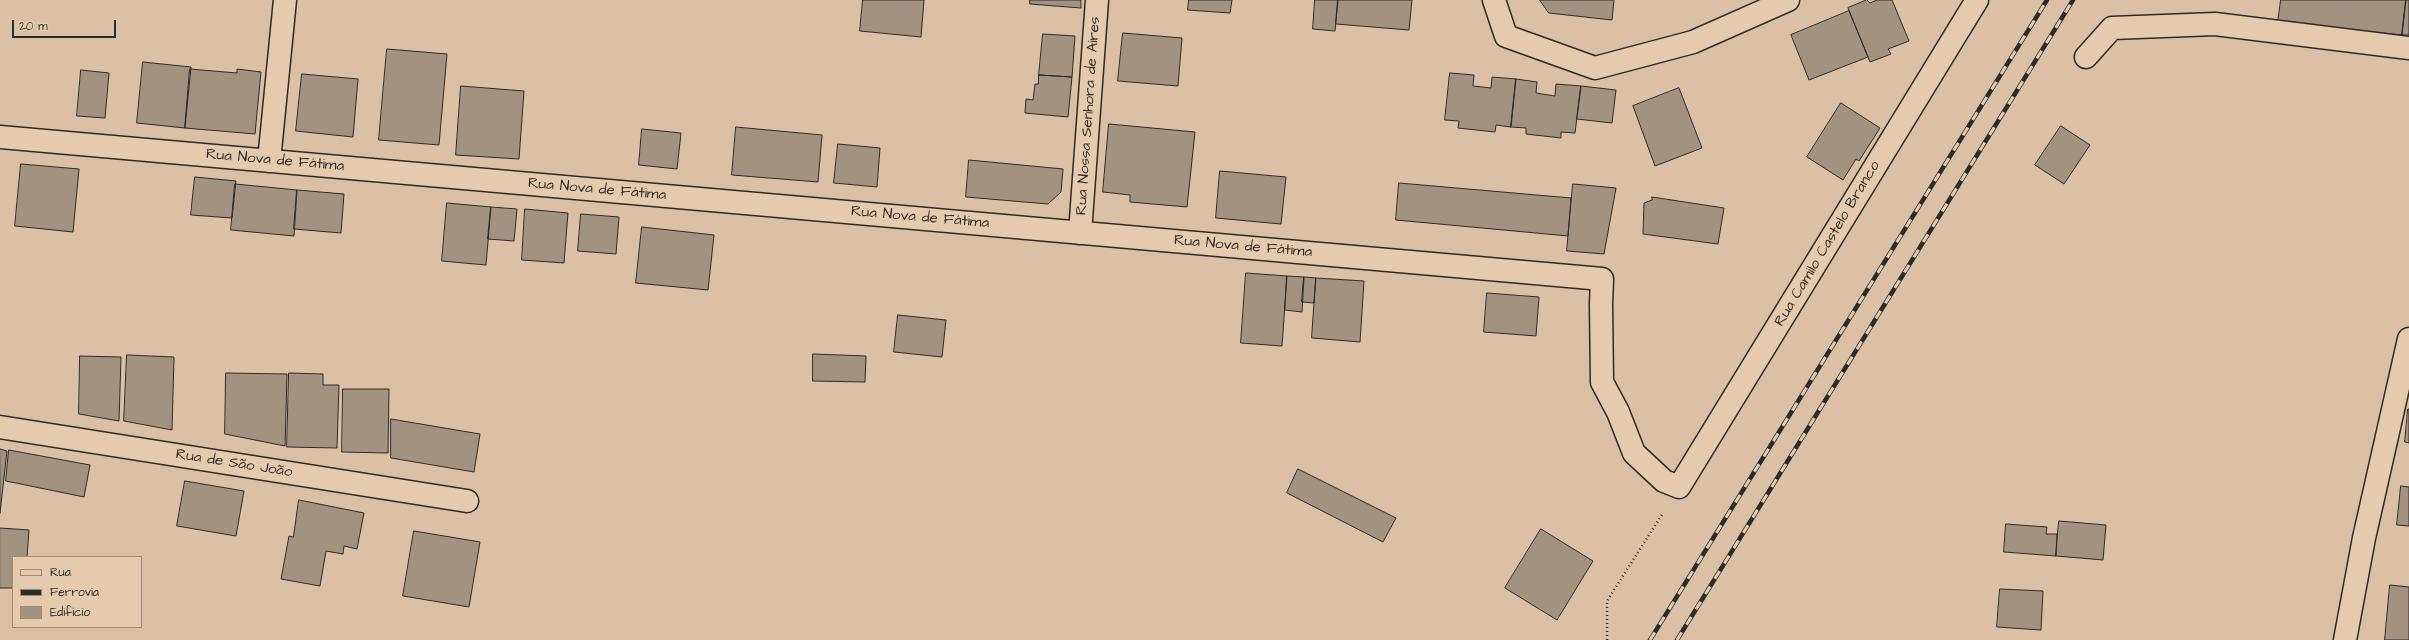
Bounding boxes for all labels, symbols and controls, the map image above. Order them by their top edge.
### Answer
scale bar [14,12,118,38]
street label: Rua Nossa Senhora de Aires [1073,16,1105,216]
text: 20 m [19,18,48,35]
street label: Rua Nova de Fátima [205,146,345,176]
street label: Rua Camilo Castelo Branco [1771,158,1885,330]
street label: Rua Nova de Fátima [527,175,667,205]
street label: Rua Nova de Fátima [850,203,990,233]
street label: Rua Nova de Fátima [1173,232,1313,262]
street label: Rua de São João [174,446,294,482]
legend [12,556,142,628]
text: Rua [50,564,71,581]
text: Ferrovia [50,584,99,601]
text: Edifício [50,604,90,621]

